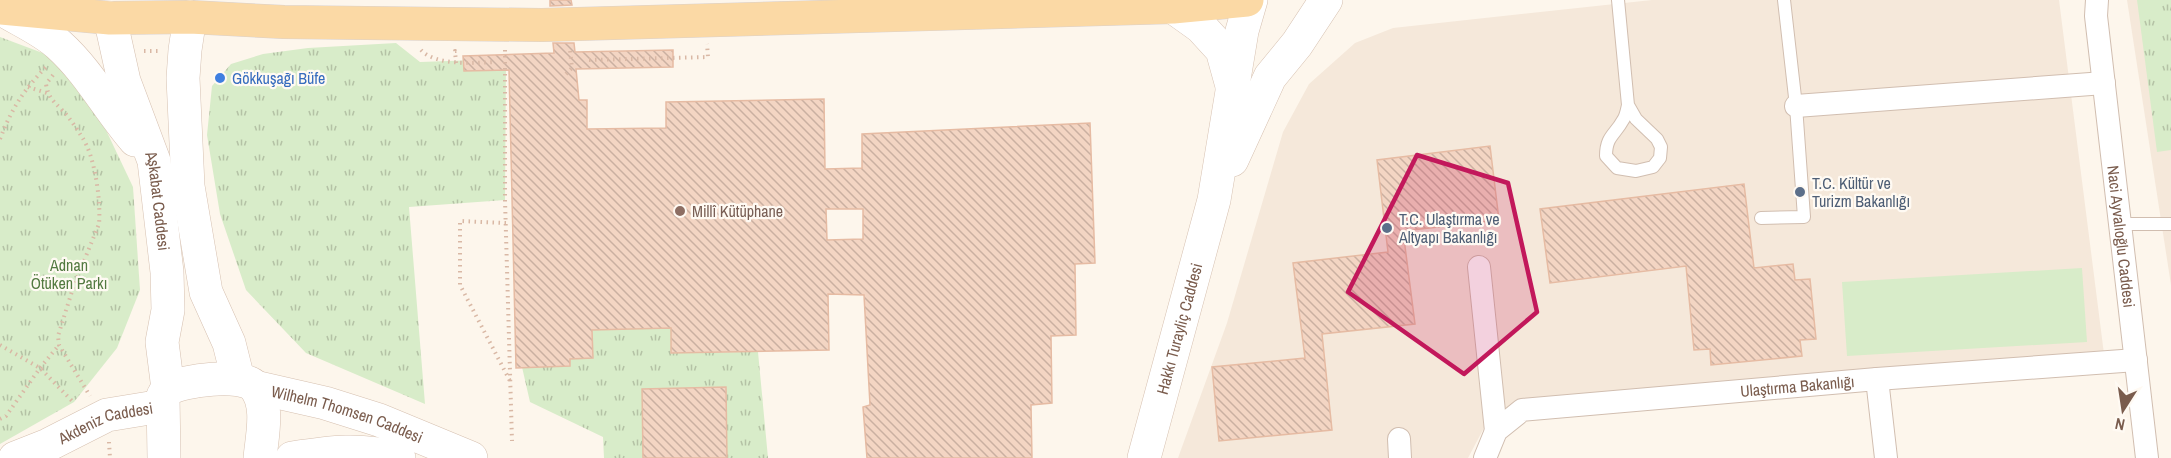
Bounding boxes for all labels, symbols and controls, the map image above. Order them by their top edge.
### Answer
place label: Gökkuşağı Büfe [232,67,325,89]
marker: Gökkuşağı Büfe [213,71,227,85]
street label: Aşkabat Caddesi [140,147,175,252]
street label: Naci Ayvalıoğlu Caddesi [2102,164,2141,309]
place label: T.C. Kültür ve Turizm Bakanlığı [1812,172,1910,212]
marker: T.C. Kültür ve Turizm Bakanlığı [1793,185,1807,199]
place label: Millî Kütüphane [692,200,783,222]
marker: Millî Kütüphane [673,204,687,218]
place label: T.C. Ulaştırma ve Altyapı Bakanlığı [1398,208,1500,248]
marker: T.C. Ulaştırma ve Altyapı Bakanlığı [1380,221,1394,235]
park label: Adnan Ötüken Parkı [31,254,107,294]
street label: Hakkı Turayliç Caddesi [1151,261,1207,397]
street label: Ulaştırma Bakanlığı [1739,370,1855,402]
street label: Wilhelm Thomsen Caddesi [269,380,426,448]
north arrow [2093,380,2153,440]
street label: Akdeniz Caddesi [53,397,155,450]
text: N [2113,413,2127,436]

